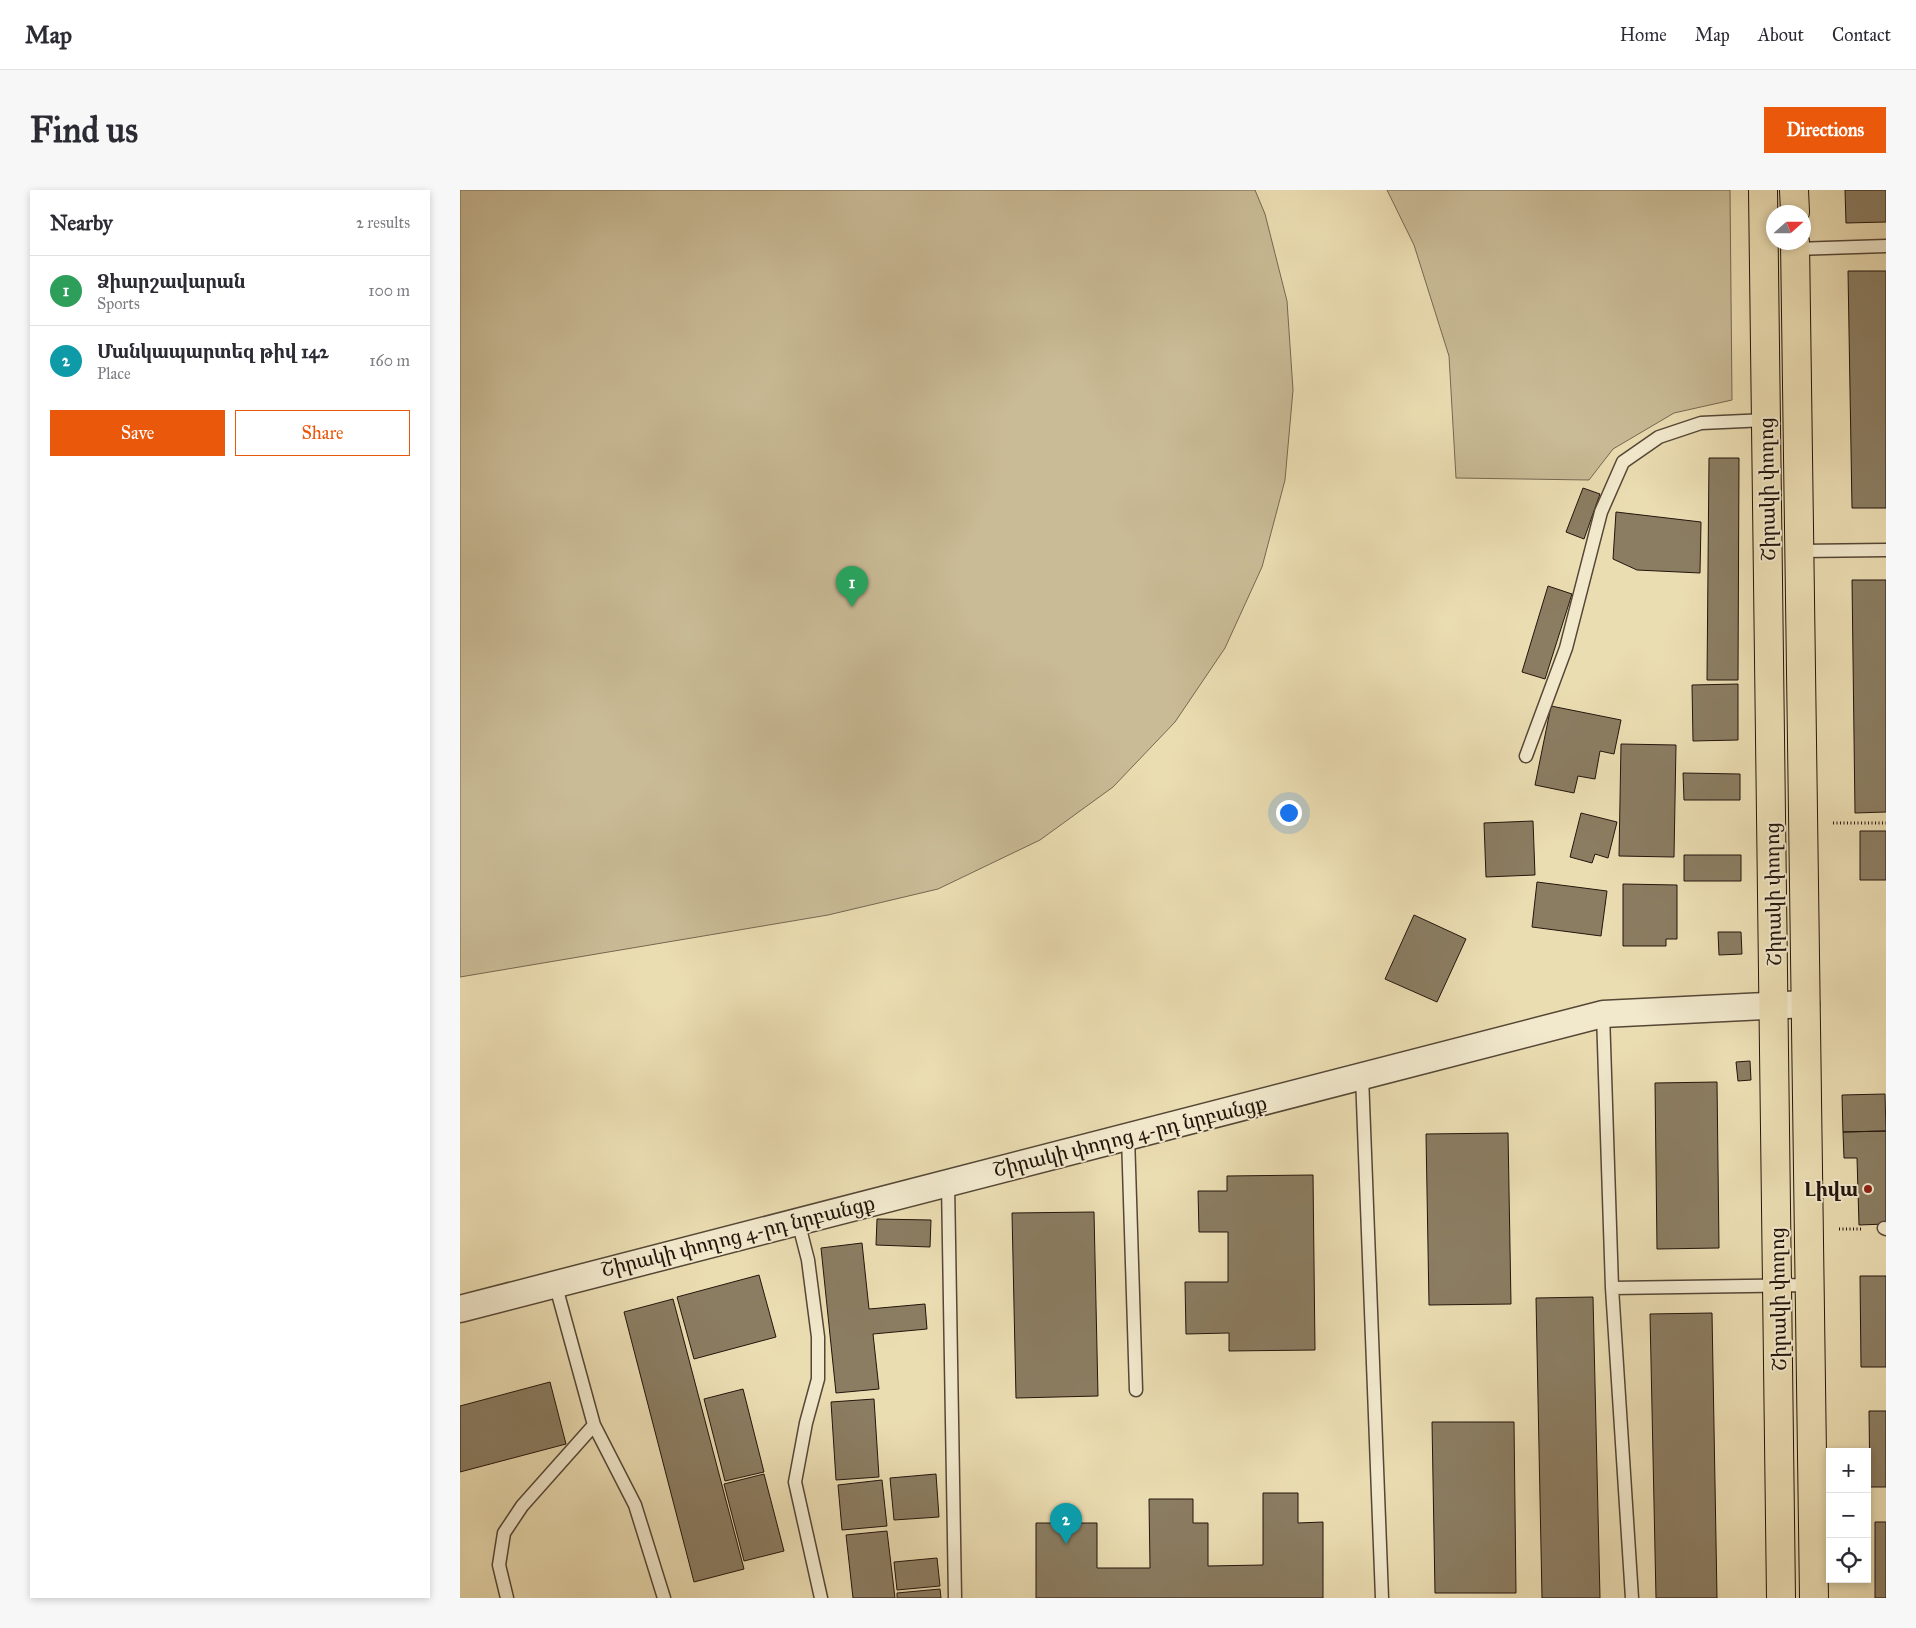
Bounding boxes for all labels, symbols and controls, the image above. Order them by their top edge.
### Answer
text: Map [25,20,72,50]
text: Home [1620,24,1667,46]
text: Map [1695,24,1730,46]
text: About [1758,24,1804,46]
text: Contact [1832,24,1891,46]
button: Directions [1764,107,1886,153]
text: Find us [30,109,138,152]
north arrow [1766,205,1811,250]
text: Nearby [50,210,113,236]
text: 2 results [356,213,410,232]
text: Ձիարշավարան [97,270,245,293]
text: 1 [63,281,69,300]
text: 100 m [368,281,410,300]
text: Sports [97,294,140,313]
text: Մանկապարտեզ թիվ 142 [97,340,329,363]
text: 2 [62,351,70,370]
text: 160 m [369,351,410,370]
text: Place [97,364,131,383]
button: Save [50,410,225,456]
button: Share [235,410,410,456]
street label: Շիրակի փողոց [1754,417,1780,561]
pin: 1 [836,566,868,607]
your location [1276,800,1302,826]
street label: Շիրակի փողոց [1760,822,1786,966]
street label: Շիրակի փողոց 4-րդ նրբանցք [991,1090,1269,1182]
place label: Լիվա [1804,1177,1858,1201]
marker: Լիվա [1862,1183,1874,1195]
street label: Շիրակի փողոց 4-րդ նրբանցք [599,1190,877,1282]
street label: Շիրակի փողոց [1765,1227,1791,1371]
map controls [1826,1448,1871,1583]
button: + [1826,1448,1871,1493]
button: − [1826,1493,1871,1538]
pin: 2 [1050,1503,1082,1544]
button: locate [1826,1538,1871,1583]

